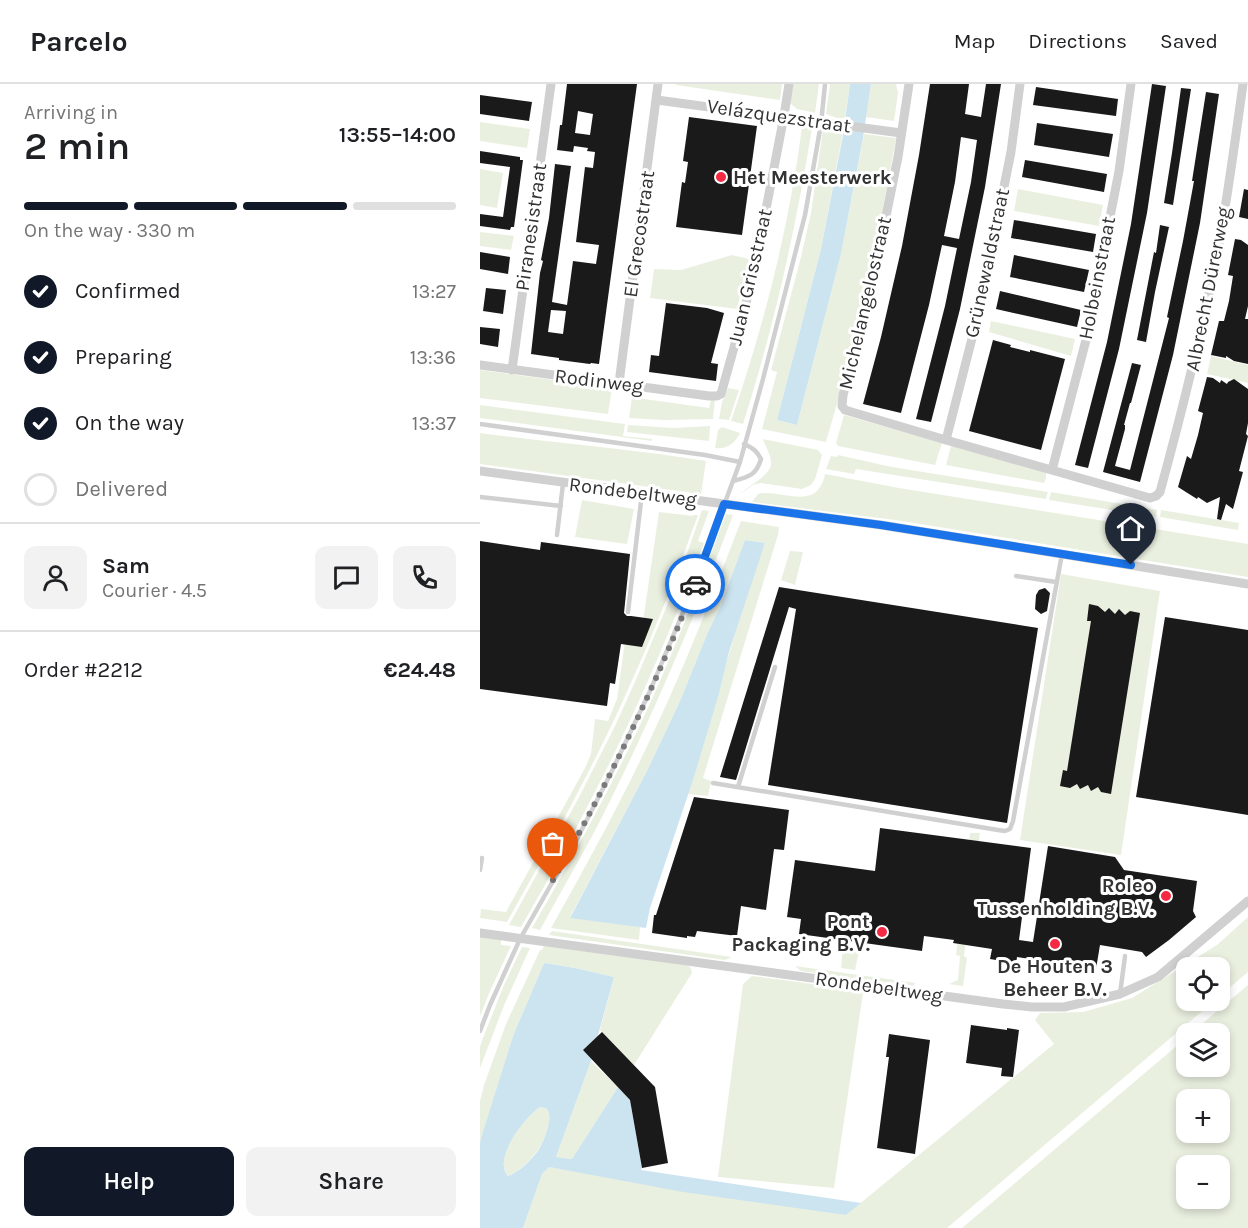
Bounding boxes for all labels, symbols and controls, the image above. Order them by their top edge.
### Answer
text: Parcelo [30,25,128,58]
text: Map [954,29,995,53]
text: Directions [1028,29,1127,53]
text: Saved [1160,29,1218,53]
street label: Velázquezstraat [705,94,853,138]
text: Arriving in [24,101,118,124]
text: 13:55–14:00 [339,122,456,148]
text: 2 min [24,123,130,169]
street label: Piranesistraat [511,161,551,292]
place label: Het Meesterwerk [733,166,892,189]
street label: El Grecostraat [619,169,659,299]
marker: Het Meesterwerk [714,170,728,184]
street label: Grünewaldstraat [960,186,1014,340]
street label: Albrecht Dürerweg [1181,205,1235,373]
street label: Juan Grisstraat [723,206,777,347]
street label: Michelangelostraat [834,214,896,392]
street label: Holbeinstraat [1074,214,1120,341]
text: On the way · 330 m [24,219,195,242]
icon: check [24,275,57,308]
text: Confirmed [75,278,181,304]
text: 13:27 [412,280,456,303]
icon: check [24,341,57,374]
text: Preparing [75,344,172,370]
text: 13:36 [410,346,456,369]
street label: Rodinweg [553,364,645,398]
icon: check [24,407,57,440]
text: On the way [75,410,184,436]
text: 13:37 [412,412,456,435]
street label: Rondebeltweg [568,473,698,511]
text: Delivered [75,476,168,502]
pin [1105,503,1156,565]
icon: home [1114,512,1147,545]
button: person [24,546,87,609]
button: chat [315,546,378,609]
button: phone [393,546,456,609]
text: Sam [102,553,150,579]
courier [665,554,725,614]
icon: car [679,568,712,601]
text: Courier · 4.5 [102,579,207,602]
text: Order #2212 [24,657,143,683]
text: €24.48 [384,657,456,683]
pin [527,818,578,880]
icon: bag [536,827,569,860]
place label: Roleo Tussenholding B.V. [977,874,1154,920]
marker: Roleo Tussenholding B.V. [1159,889,1173,903]
place label: Pont Packaging B.V. [732,910,870,956]
marker: Pont Packaging B.V. [875,925,889,939]
marker: De Houten 3 Beheer B.V. [1048,937,1062,951]
place label: De Houten 3 Beheer B.V. [997,955,1113,1001]
map controls [1176,957,1230,1209]
button: locate [1176,957,1230,1011]
street label: Rondebeltweg [814,967,944,1007]
button: layers [1176,1023,1230,1077]
button: + [1176,1089,1230,1143]
button: Help [24,1147,234,1216]
button: Share [246,1147,456,1216]
button: − [1176,1155,1230,1209]

